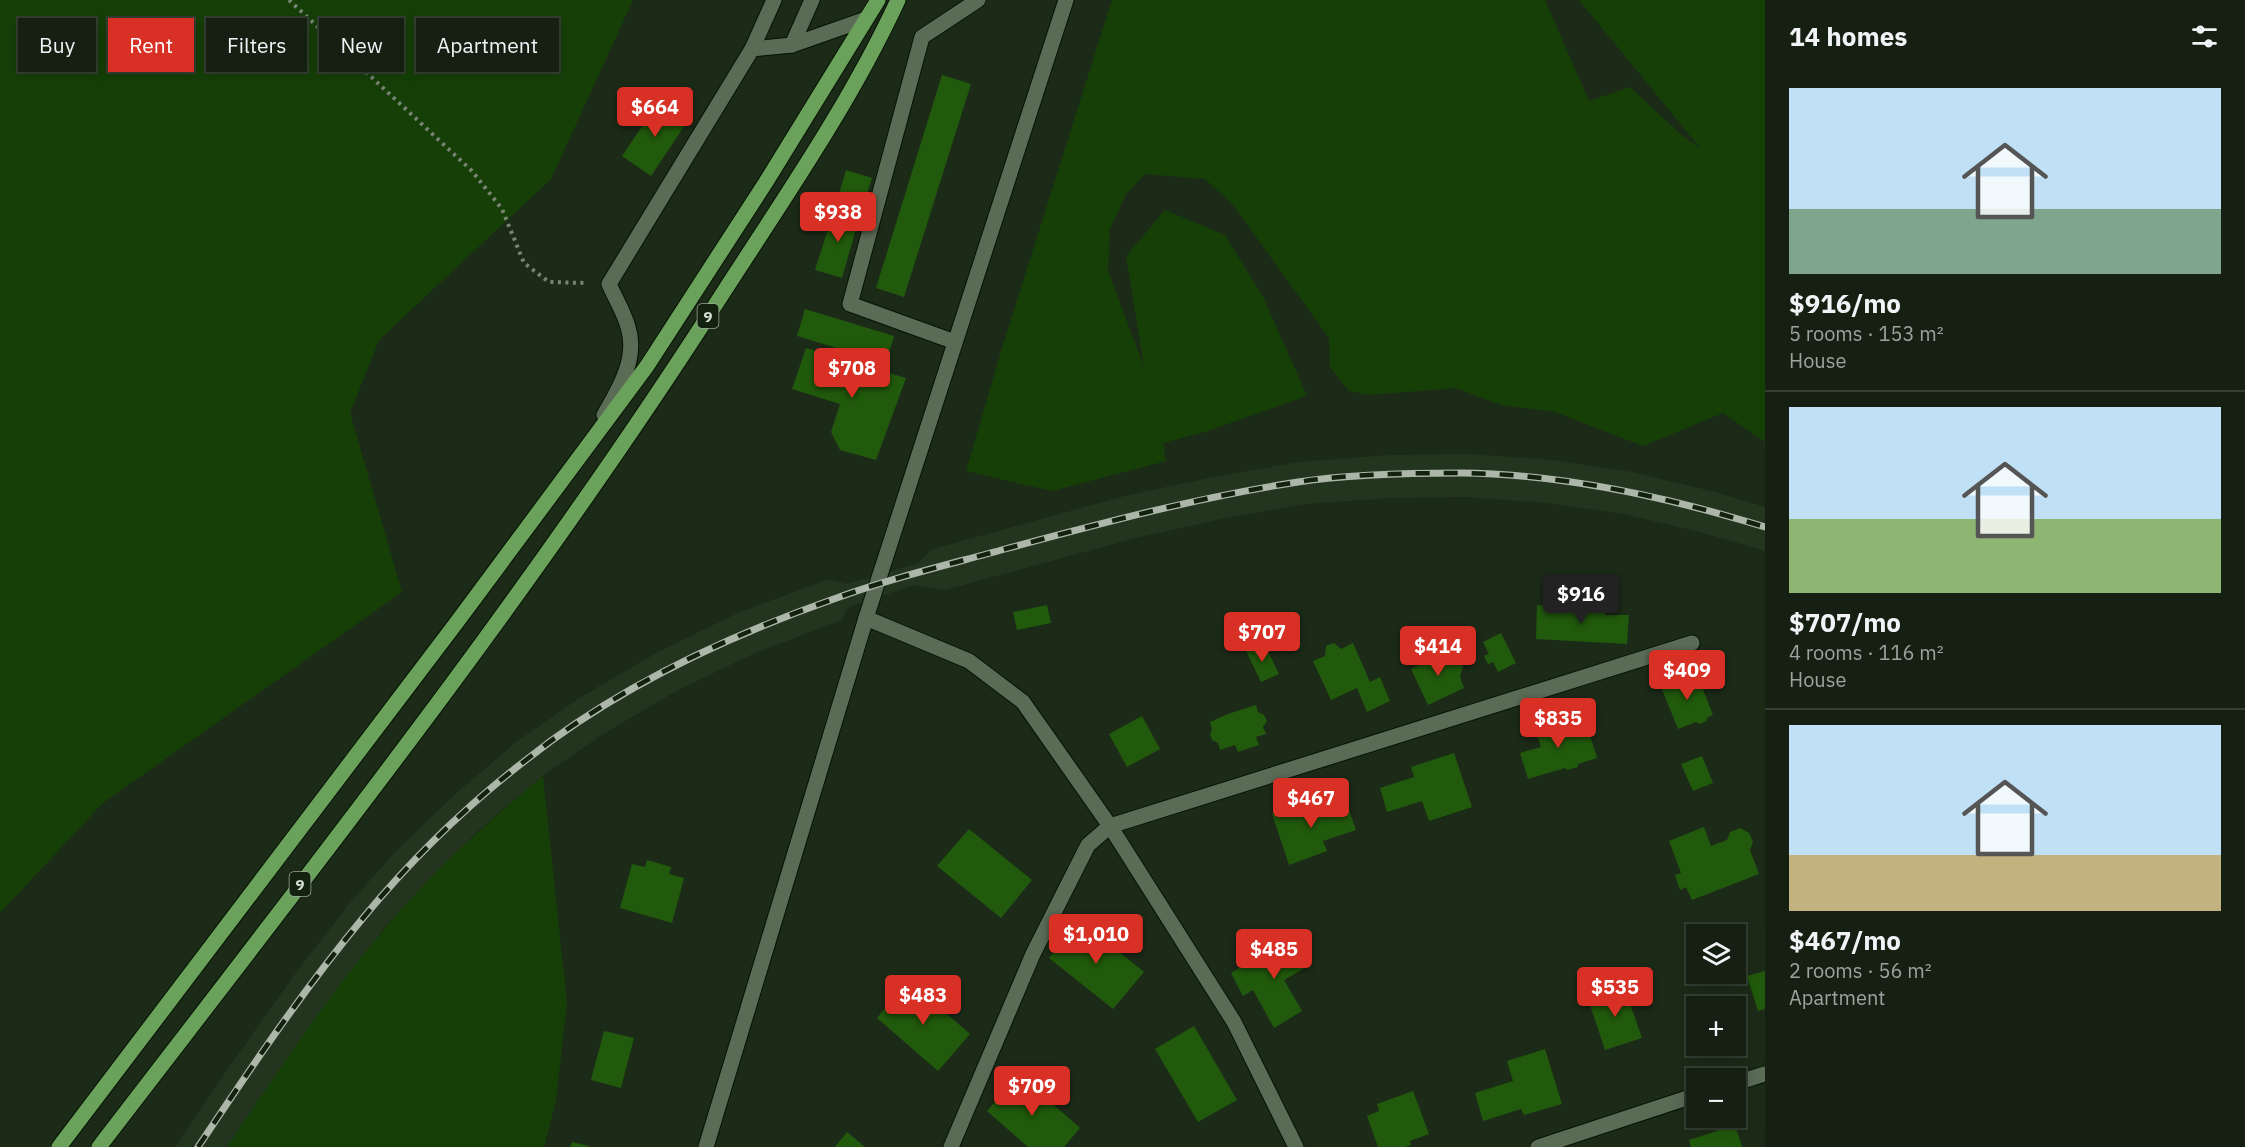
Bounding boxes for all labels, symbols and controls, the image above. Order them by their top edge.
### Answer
chip: Buy [18,18,96,72]
chip: Rent [108,18,194,72]
chip: Filters [206,18,307,72]
chip: New [319,18,404,72]
chip: Apartment [416,18,559,72]
text: 14 homes [1789,19,1907,53]
icon: filters [2188,20,2221,53]
pin: $664 [619,87,691,138]
text: $664 [631,93,679,120]
icon: home [1951,127,2059,235]
pin: $938 [802,192,874,243]
text: $938 [814,198,862,225]
text: $916/mo [1789,286,1901,320]
road number: 9 [698,304,718,328]
text: 5 rooms · 153 m² [1789,320,1944,347]
text: House [1789,347,1846,374]
pin: $708 [816,348,888,399]
text: $708 [828,354,876,381]
icon: home [1951,446,2059,554]
pin: $916 [1545,574,1617,625]
text: $916 [1557,580,1605,607]
text: $707/mo [1789,605,1901,639]
pin: $707 [1226,612,1298,663]
text: $707 [1238,618,1286,645]
pin: $414 [1402,626,1474,677]
text: $414 [1414,632,1462,659]
text: 4 rooms · 116 m² [1789,639,1944,666]
pin: $409 [1651,650,1723,701]
text: $409 [1663,656,1711,683]
text: House [1789,666,1846,693]
pin: $835 [1522,698,1594,749]
text: $835 [1534,704,1582,731]
icon: home [1951,764,2059,872]
pin: $467 [1275,778,1347,829]
text: $467 [1287,784,1335,811]
road number: 9 [290,872,310,896]
pin: $1,010 [1047,914,1145,965]
text: $1,010 [1063,920,1129,947]
text: $467/mo [1789,923,1901,957]
map controls [1686,924,1746,1128]
button: layers [1686,924,1746,984]
pin: $485 [1238,929,1310,980]
text: $485 [1250,935,1298,962]
text: 2 rooms · 56 m² [1789,957,1932,984]
pin: $535 [1579,967,1651,1018]
text: $535 [1591,973,1639,1000]
pin: $483 [887,975,959,1026]
text: $483 [899,981,947,1008]
text: Apartment [1789,984,1885,1011]
button: + [1686,996,1746,1056]
pin: $709 [996,1066,1068,1117]
button: − [1686,1068,1746,1128]
text: $709 [1008,1072,1056,1099]

